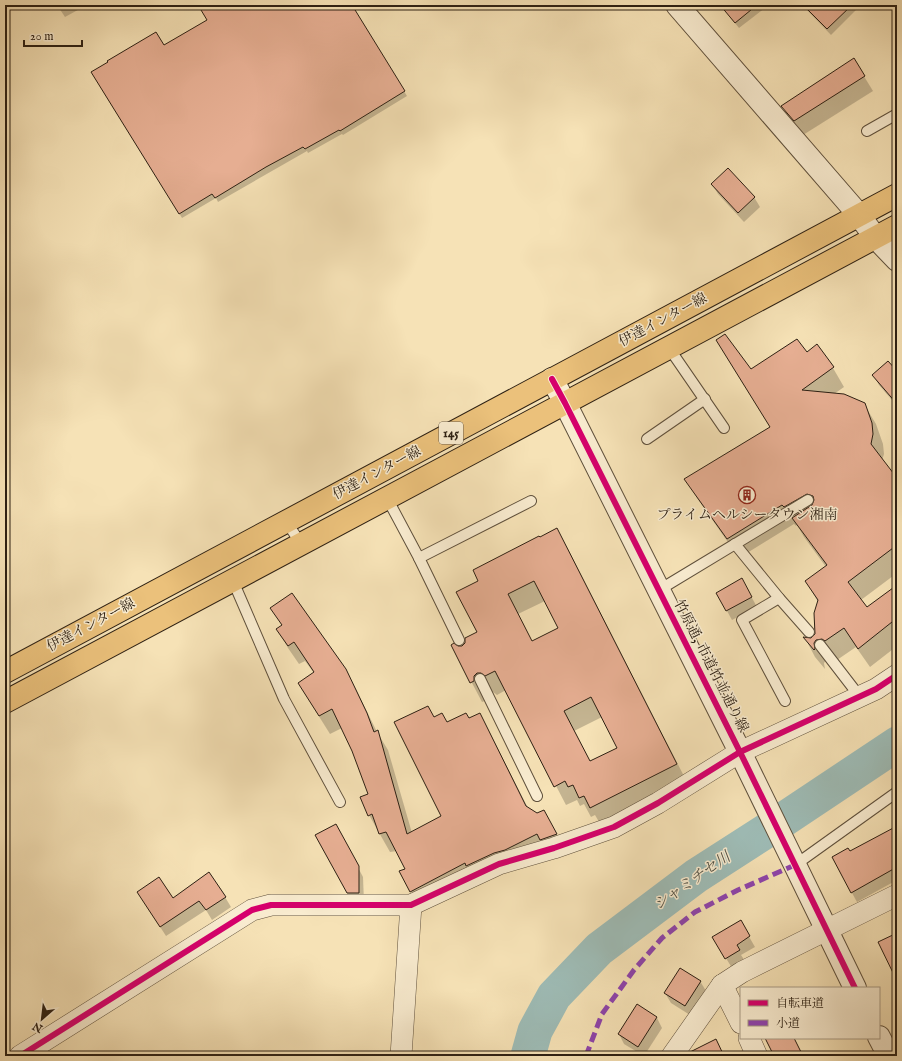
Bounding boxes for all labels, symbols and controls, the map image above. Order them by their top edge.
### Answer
scale bar [24,22,82,48]
text: 20 m [30,29,53,44]
street label: 伊達インター線 [616,289,710,351]
road number: 145 [439,422,463,444]
street label: 伊達インター線 [330,442,424,504]
building icon: プライムヘルシータウン湘南 [737,485,757,505]
place label: プライムヘルシータウン湘南 [656,506,838,524]
street label: 伊達インター線 [44,594,138,656]
street label: 竹原通, 市道竹並通り線 [670,597,752,735]
water label: シャミチセ川 [650,846,736,914]
legend [740,987,880,1039]
text: 自転車道 [776,996,824,1011]
north arrow [22,999,62,1039]
text: 小道 [776,1016,800,1031]
text: N [30,1018,46,1036]

